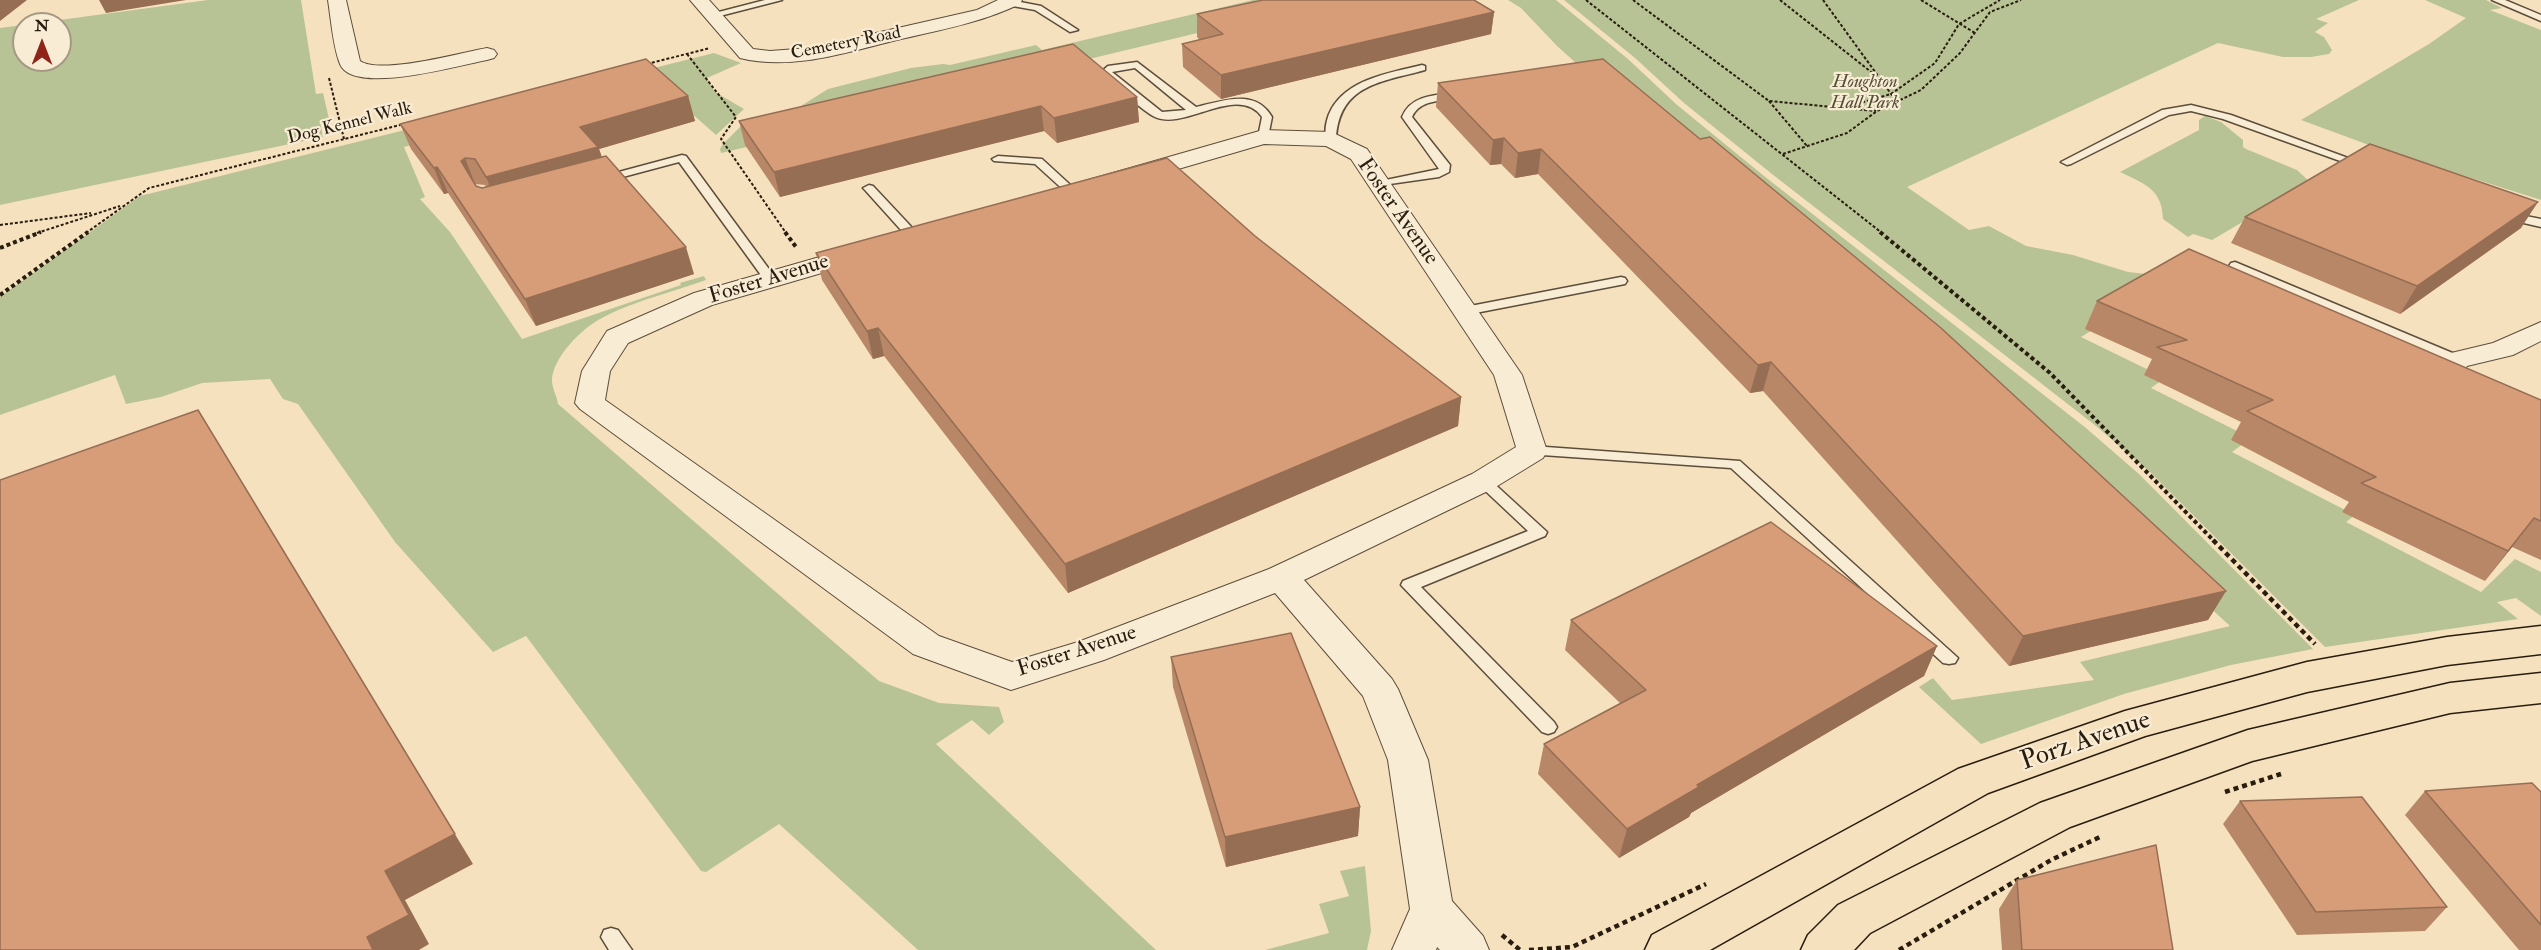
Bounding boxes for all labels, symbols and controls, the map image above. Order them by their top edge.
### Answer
north arrow [12,12,72,72]
text: N [35,16,49,36]
street label: Cemetery Road [789,23,903,65]
park label: Houghton Hall Park [1830,72,1900,115]
street label: Dog Kennel Walk [285,98,415,150]
street label: Foster Avenue [1351,154,1443,270]
street label: Foster Avenue [706,249,832,311]
street label: Foster Avenue [1014,620,1140,684]
street label: Porz Avenue [2017,705,2155,779]

